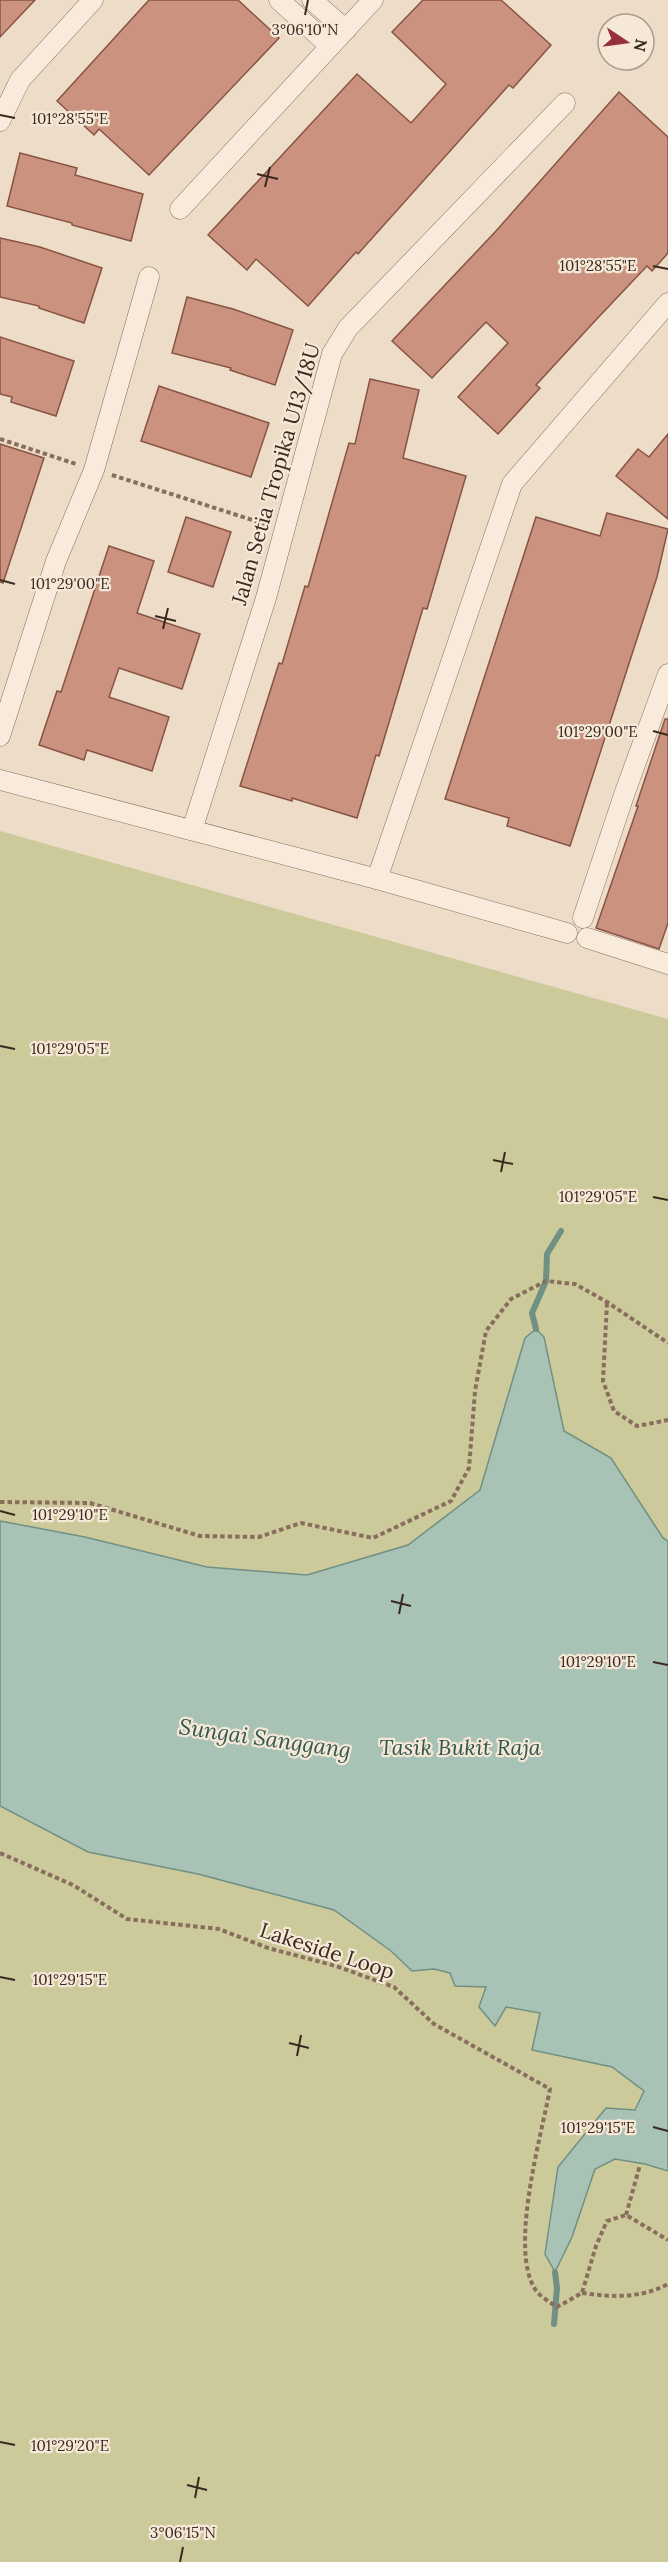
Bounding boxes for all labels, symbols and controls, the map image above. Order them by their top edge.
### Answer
north arrow [596,12,656,72]
text: 3°06'10"N [272,20,338,39]
text: N [629,37,652,54]
text: 101°28'55"E [32,109,108,128]
text: 101°28'55"E [560,256,636,275]
street label: Jalan Setia Tropika U13/18U [225,340,326,609]
text: 101°29'00"E [30,574,110,593]
text: 101°29'00"E [558,722,638,741]
text: 101°29'05"E [31,1039,109,1058]
text: 101°29'05"E [559,1187,637,1206]
text: 101°29'10"E [32,1505,108,1524]
text: 101°29'10"E [560,1652,636,1671]
water label: Sungai Sanggang [177,1712,353,1764]
water label: Tasik Bukit Raja [379,1733,542,1761]
street label: Lakeside Loop [256,1916,398,1985]
text: 101°29'15"E [33,1970,107,1989]
text: 101°29'15"E [561,2118,635,2137]
text: 101°29'20"E [31,2436,109,2455]
text: 3°06'15"N [150,2523,216,2542]

